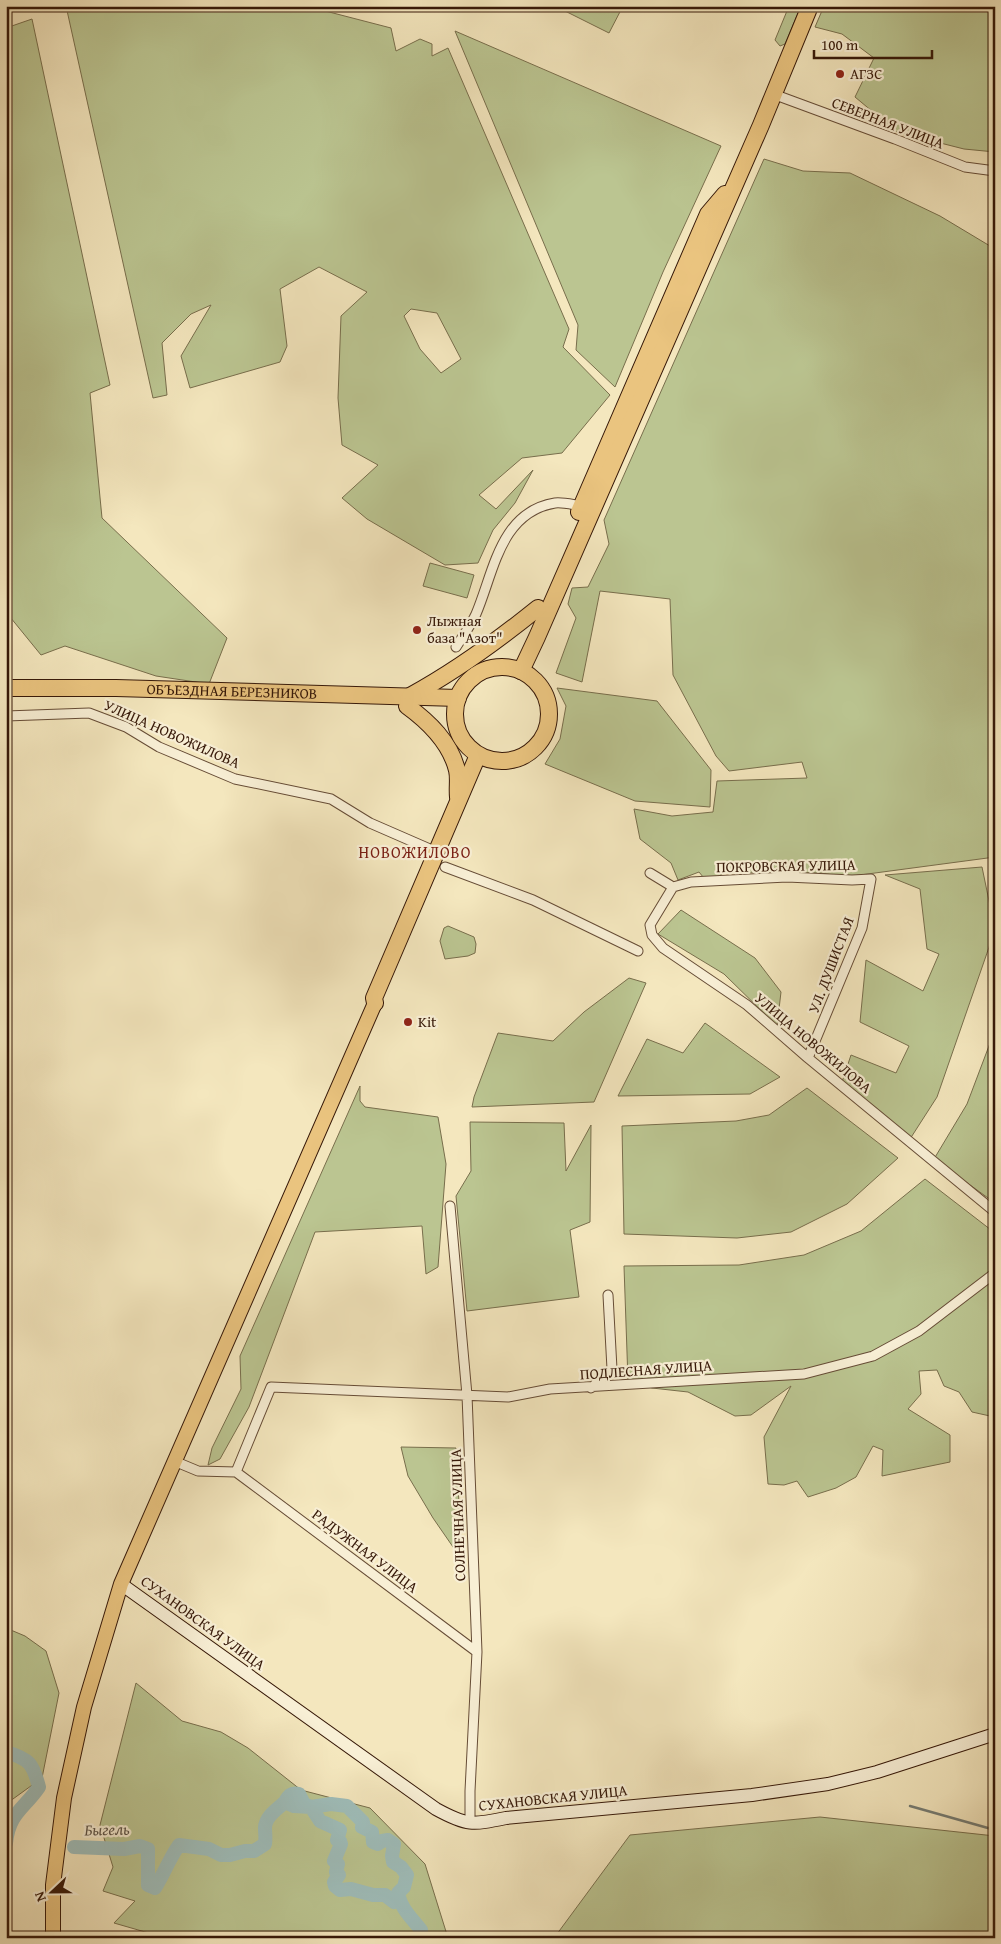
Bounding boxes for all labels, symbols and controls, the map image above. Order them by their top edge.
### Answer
scale bar [814,28,931,60]
text: 100 m [821,34,859,55]
place label: АГЗС [850,63,882,84]
marker: АГЗС [834,68,846,80]
street label: СЕВЕРНАЯ УЛИЦА [829,91,947,154]
place label: Лыжная база "Азот" [427,610,502,648]
marker: Лыжная база "Азот" [411,624,423,636]
street label: ОБЪЕЗДНАЯ БЕРЕЗНИКОВ [146,678,318,704]
street label: УЛИЦА НОВОЖИЛОВА [101,694,244,773]
district label: НОВОЖИЛОВО [359,840,471,864]
street label: ПОКРОВСКАЯ УЛИЦА [716,854,856,877]
street label: УЛ. ДУШИСТАЯ [803,914,859,1016]
street label: УЛИЦА НОВОЖИЛОВА [750,987,876,1098]
place label: Kit [418,1011,437,1032]
marker: Kit [402,1016,414,1028]
street label: ПОДЛЕСНАЯ УЛИЦА [579,1354,713,1385]
street label: СОЛНЕЧНАЯ УЛИЦА [445,1449,470,1581]
street label: РАДУЖНАЯ УЛИЦА [308,1504,423,1597]
street label: СУХАНОВСКАЯ УЛИЦА [137,1570,270,1675]
street label: СУХАНОВСКАЯ УЛИЦА [478,1779,628,1816]
water label: Быгель [84,1817,130,1841]
north arrow [28,1866,78,1916]
text: N [29,1888,51,1905]

